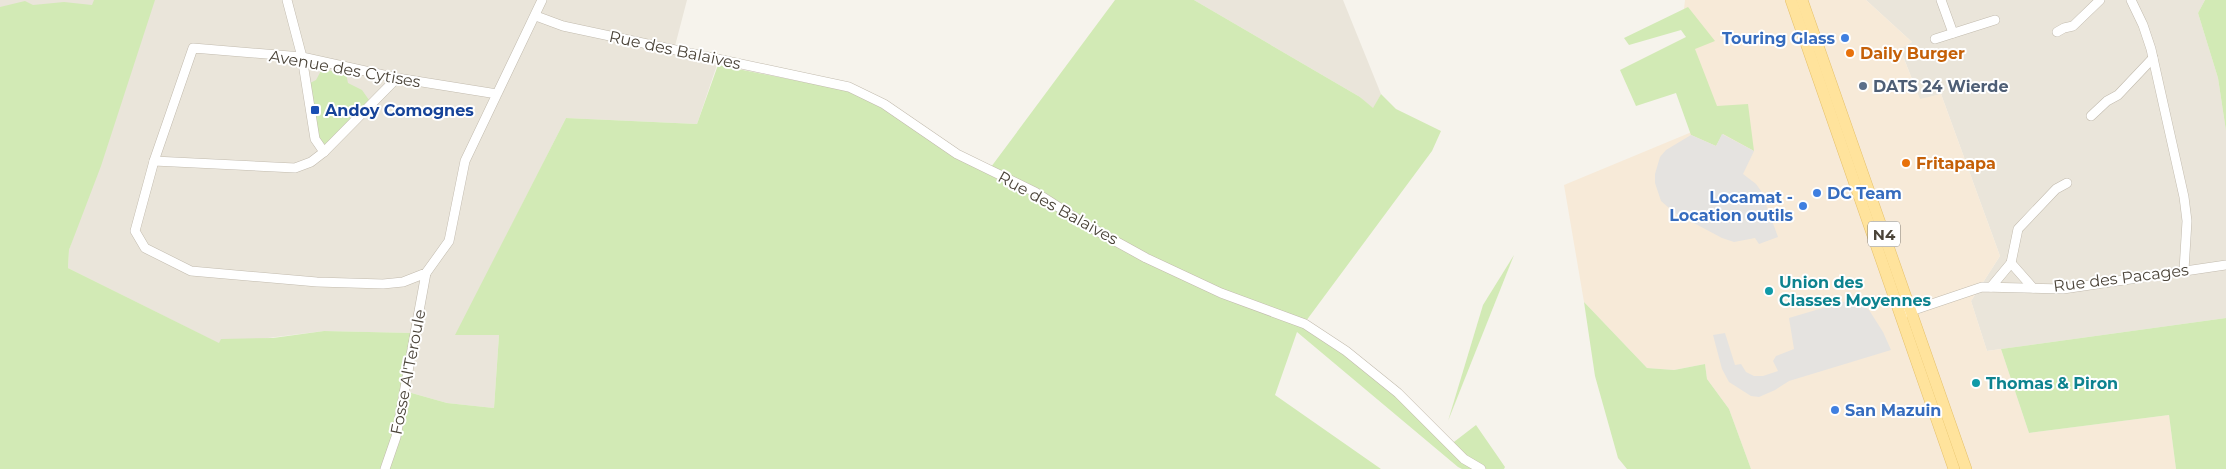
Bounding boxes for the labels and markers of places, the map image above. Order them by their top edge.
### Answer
place label: Touring Glass [1722,29,1836,48]
marker: Touring Glass [1839,32,1851,44]
place label: Daily Burger [1860,44,1965,63]
marker: Daily Burger [1844,47,1856,59]
place label: DATS 24 Wierde [1873,77,2009,96]
marker: DATS 24 Wierde [1857,80,1869,92]
place label: Andoy Comognes [324,101,474,120]
marker: Andoy Comognes [309,104,321,116]
place label: Fritapapa [1916,154,1996,173]
marker: Fritapapa [1900,157,1912,169]
place label: DC Team [1827,184,1902,203]
marker: DC Team [1811,187,1823,199]
place label: Locamat - Location outils [1669,188,1793,225]
marker: Locamat - Location outils [1797,200,1809,212]
place label: Union des Classes Moyennes [1779,273,1932,310]
marker: Union des Classes Moyennes [1763,285,1775,297]
place label: Thomas & Piron [1986,374,2118,393]
marker: Thomas & Piron [1970,377,1982,389]
place label: San Mazuin [1845,401,1941,420]
marker: San Mazuin [1829,404,1841,416]

